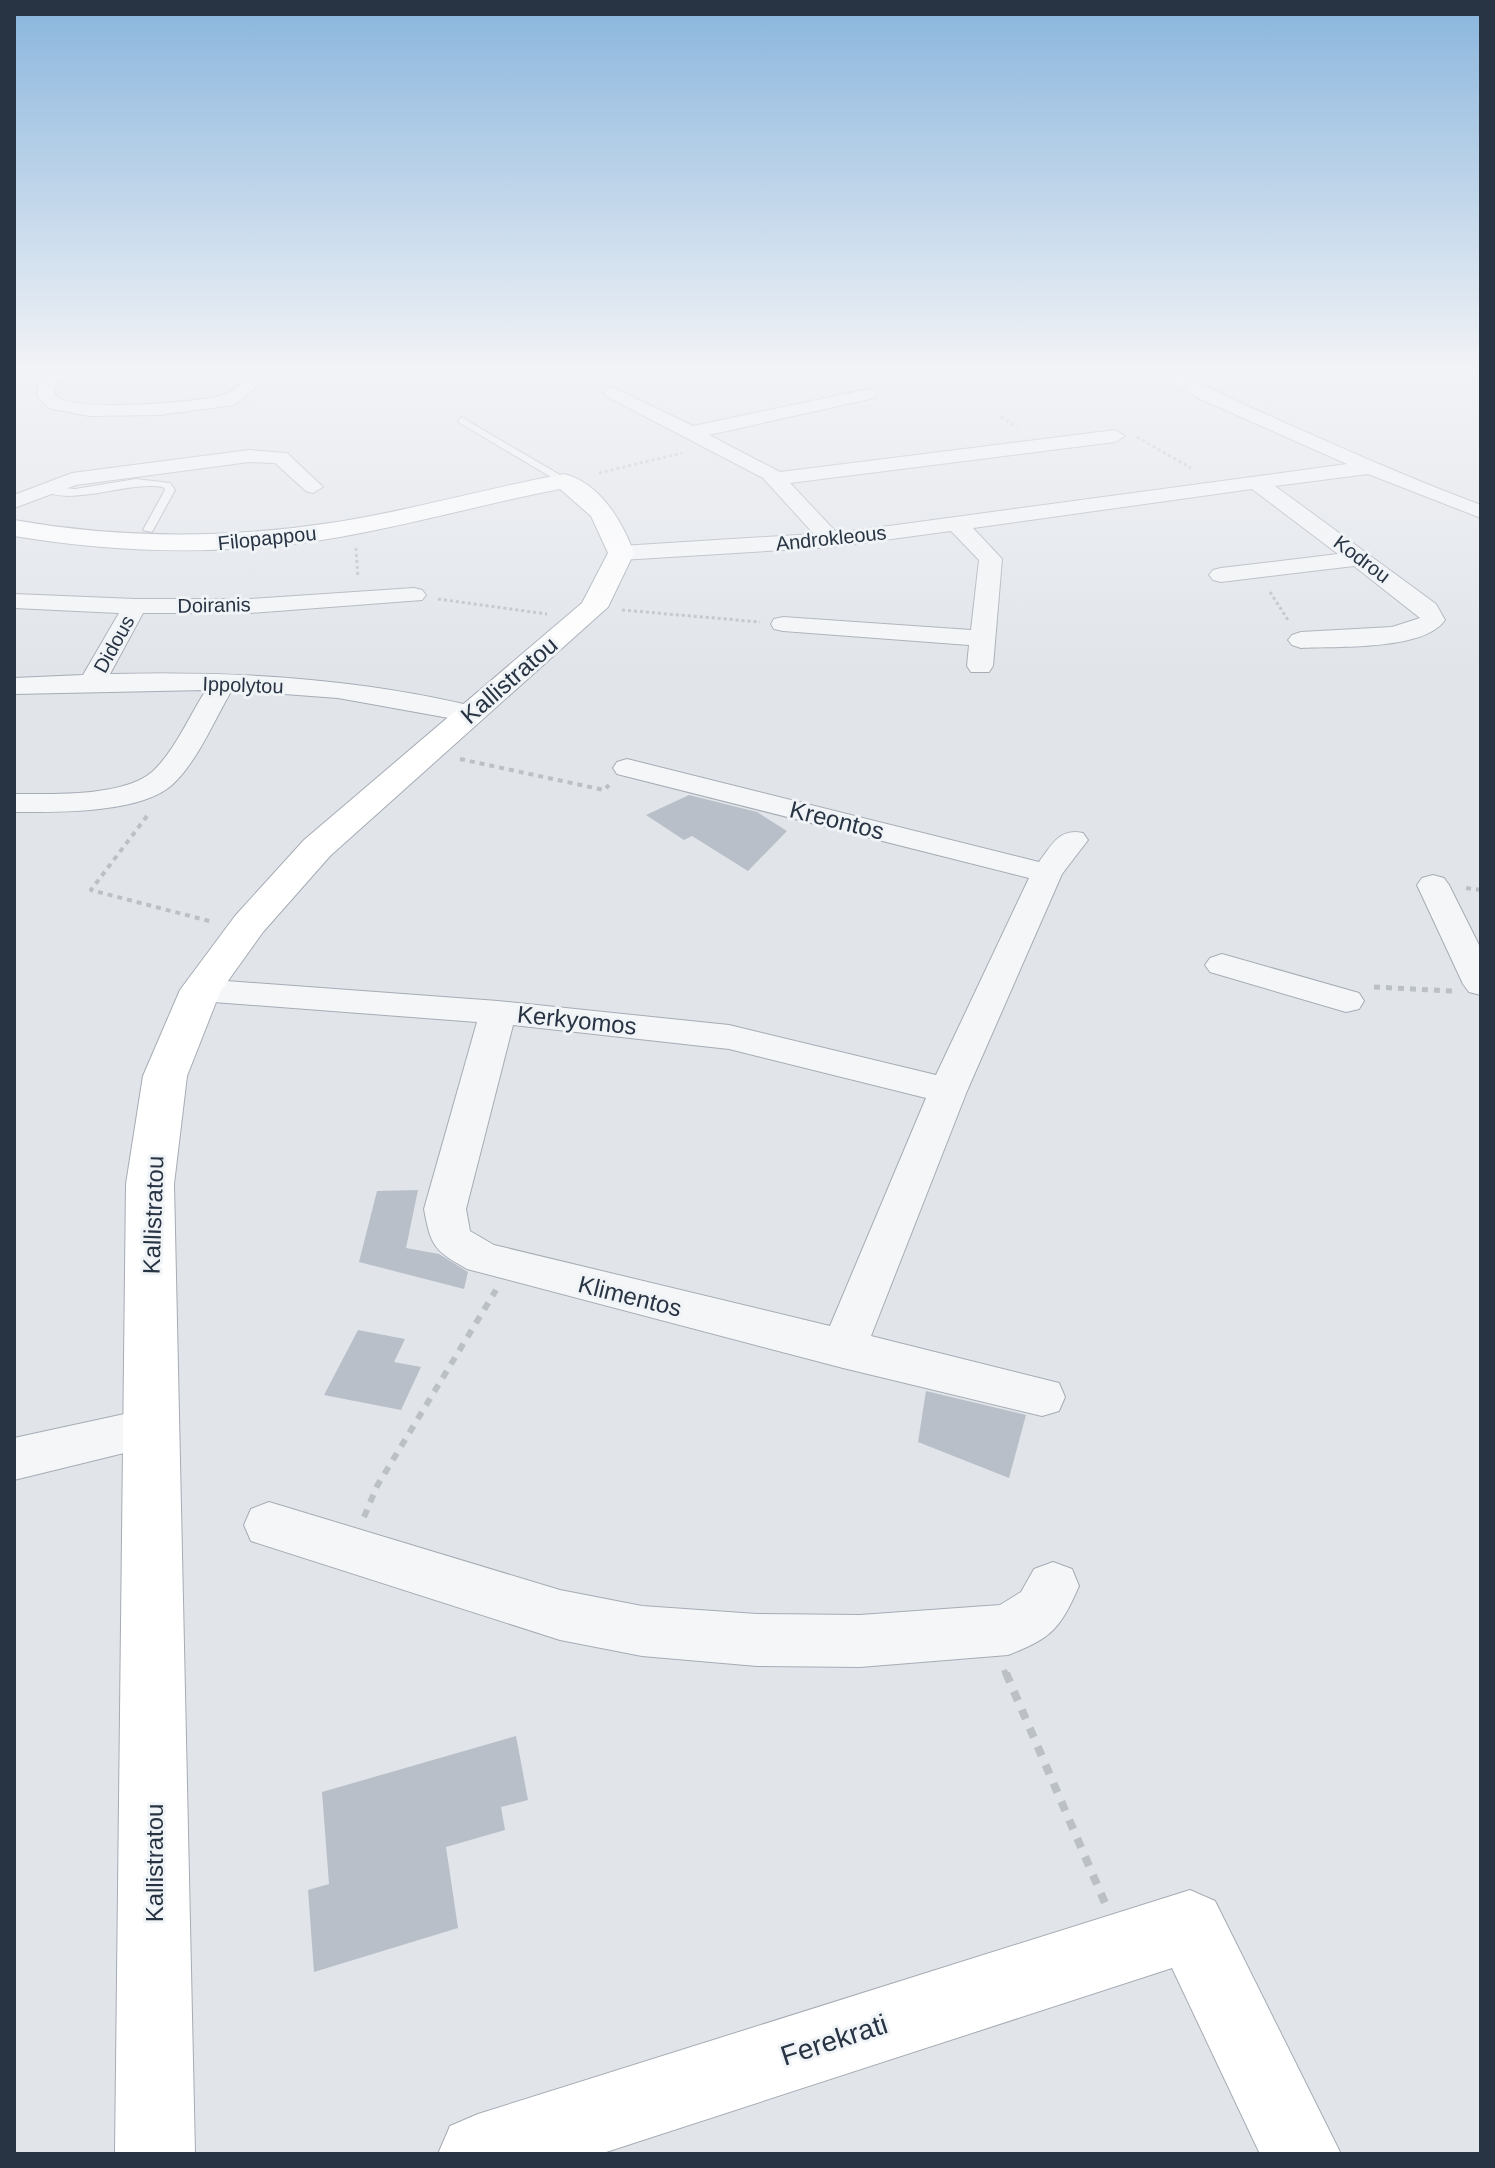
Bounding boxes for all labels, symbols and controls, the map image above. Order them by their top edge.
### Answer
street label: Androkleous [775,521,887,555]
street label: Filopappou [217,522,317,554]
street label: Kodrou [1330,531,1394,587]
street label: Doiranis [177,593,251,617]
street label: Didous [89,611,139,677]
street label: Kallistratou [455,631,563,729]
street label: Ippolytou [202,673,284,697]
street label: Kreontos [787,795,887,845]
street label: Kerkyomos [516,1000,638,1040]
street label: Kallistratou [137,1155,169,1275]
street label: Klimentos [576,1270,684,1322]
street label: Kallistratou [141,1804,168,1922]
street label: Ferekrati [777,2008,891,2072]

